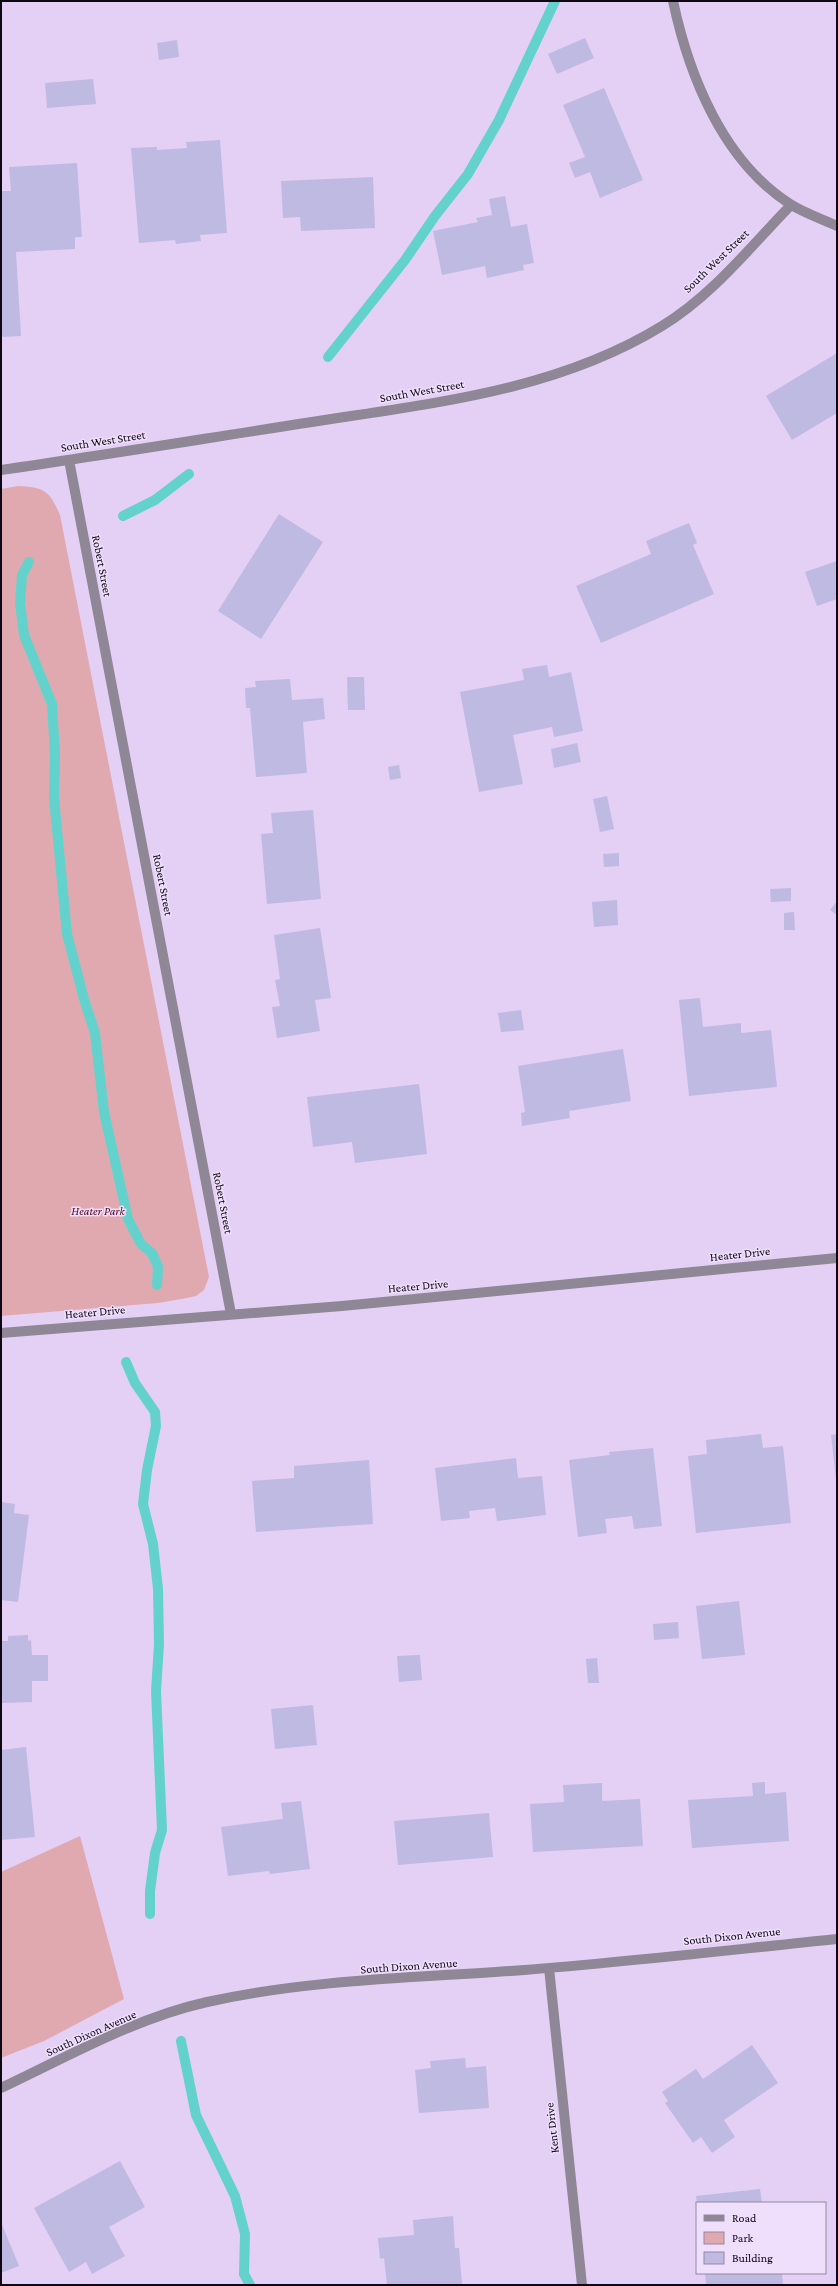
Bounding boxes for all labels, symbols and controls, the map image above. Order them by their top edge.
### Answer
street label: South West Street [680,226,752,296]
street label: South West Street [379,377,466,405]
street label: South West Street [60,427,147,455]
street label: Robert Street [89,534,115,599]
street label: Robert Street [150,853,176,918]
street label: Robert Street [210,1171,236,1236]
park label: Heater Park [71,1204,125,1218]
street label: Heater Drive [709,1244,771,1264]
street label: Heater Drive [387,1276,449,1296]
street label: Heater Drive [64,1302,126,1322]
street label: South Dixon Avenue [683,1924,781,1948]
street label: South Dixon Avenue [360,1956,458,1976]
street label: South Dixon Avenue [44,2007,138,2059]
street label: Kent Drive [542,2102,562,2154]
legend [696,2202,826,2274]
text: Road [732,2211,757,2225]
text: Park [732,2231,754,2245]
text: Building [732,2251,773,2265]

